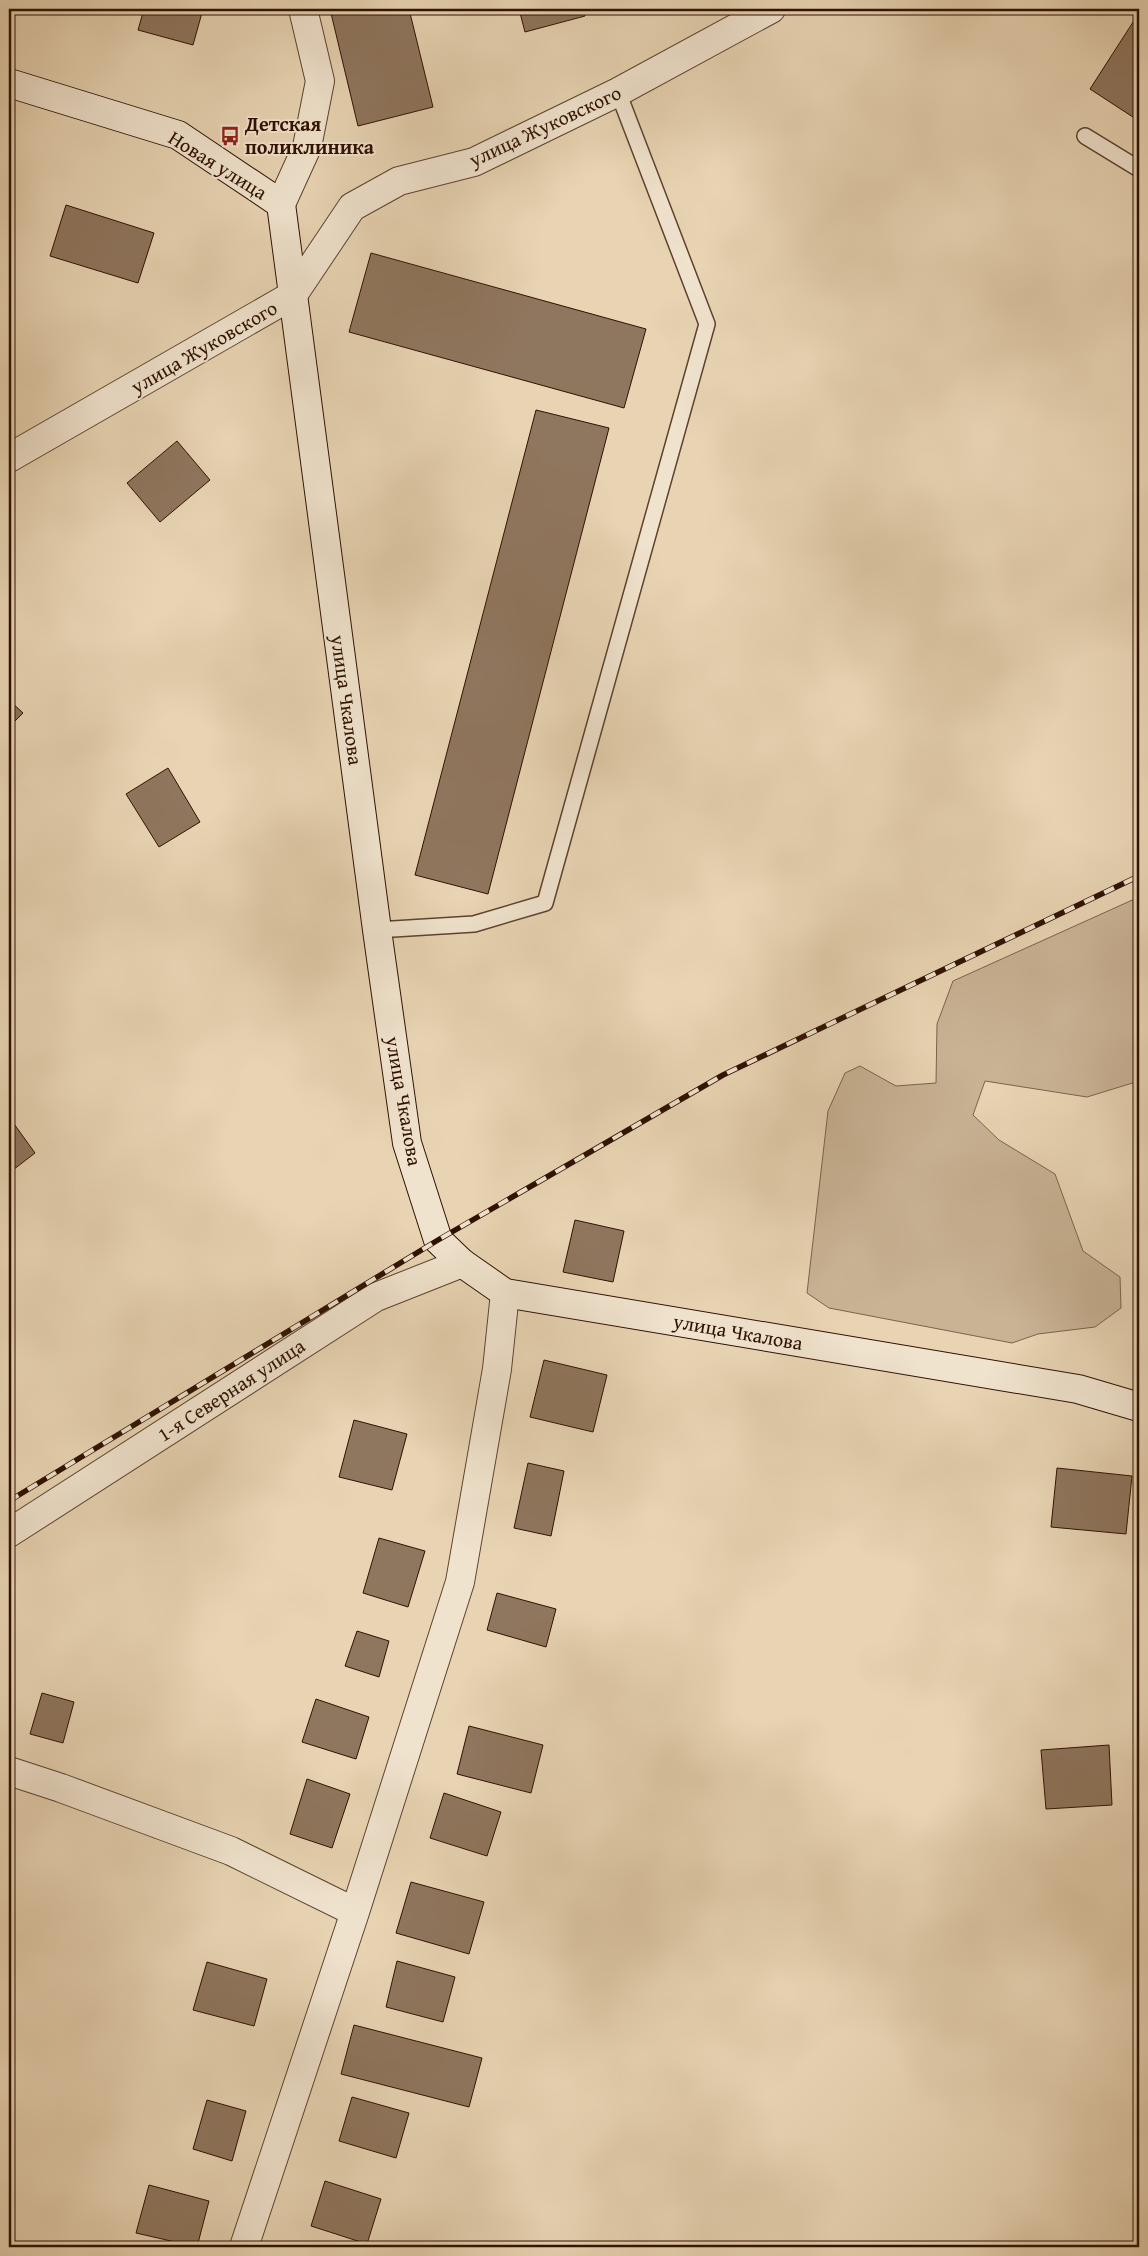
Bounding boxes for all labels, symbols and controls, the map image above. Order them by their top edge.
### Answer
street label: улица Жуковского [463,78,626,174]
place label: Детская поликлиника [244,109,375,161]
street label: Новая улица [163,123,274,207]
bus stop icon: Детская поликлиника [219,125,241,147]
street label: улица Жуковского [124,293,282,401]
street label: улица Чкалова [324,632,371,767]
street label: улица Чкалова [379,1033,430,1168]
street label: улица Чкалова [670,1306,806,1357]
street label: 1-я Северная улица [151,1331,311,1448]

